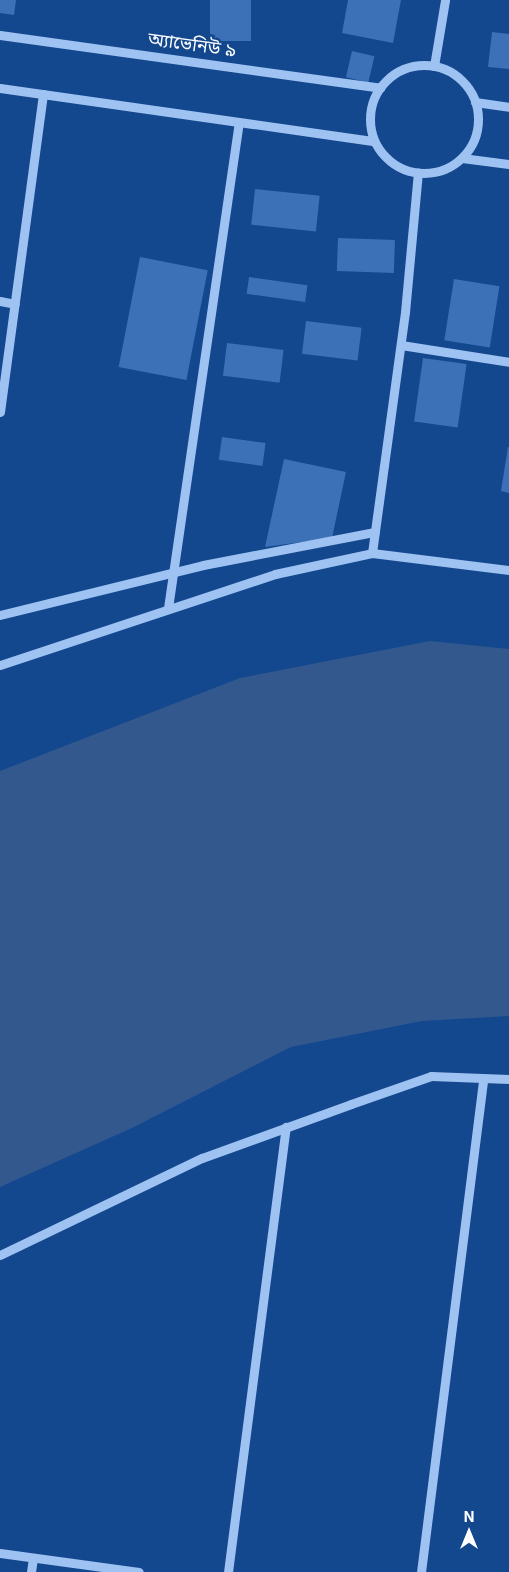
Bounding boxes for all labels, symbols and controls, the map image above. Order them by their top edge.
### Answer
street label: অ্যাভেনিউ ৯ [146,28,238,62]
north arrow [444,1507,494,1557]
text: N [464,1508,474,1525]

